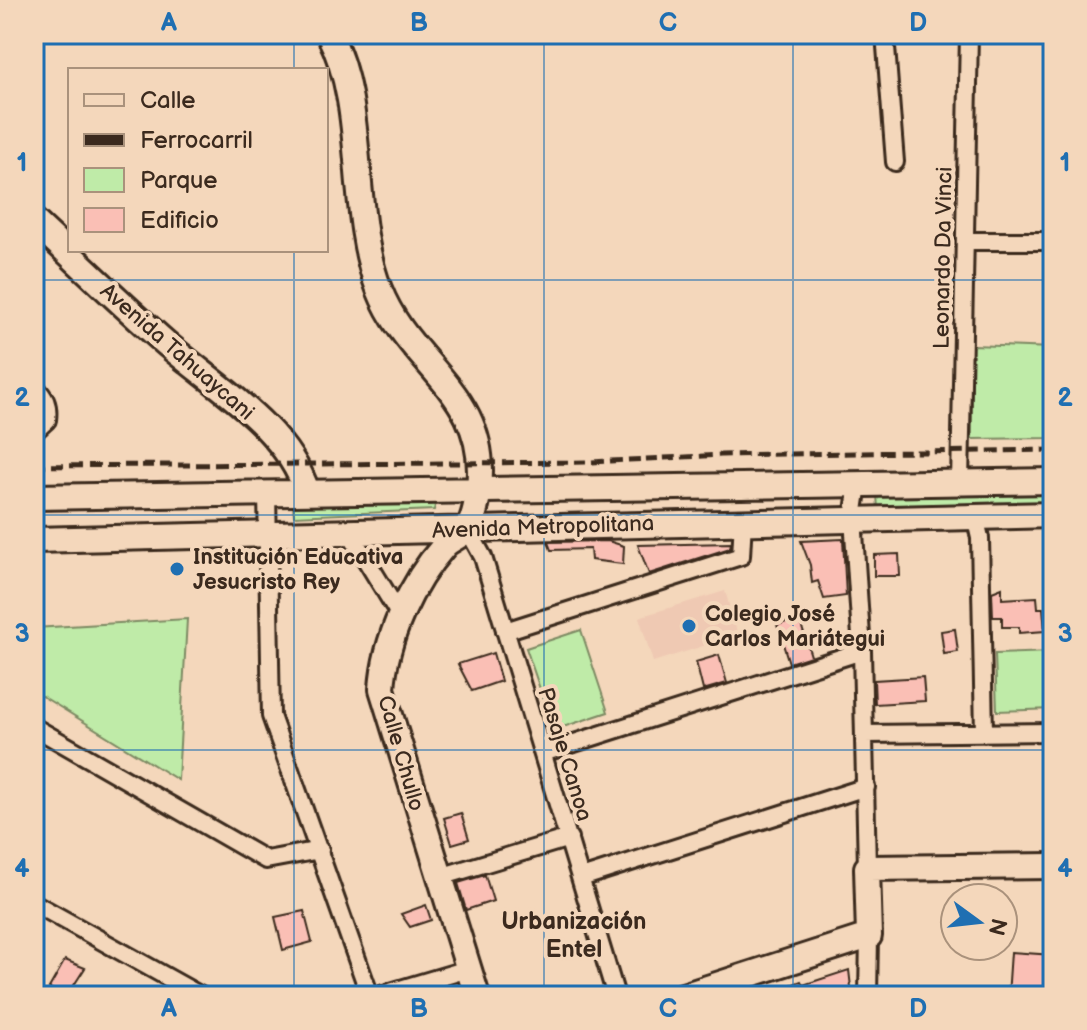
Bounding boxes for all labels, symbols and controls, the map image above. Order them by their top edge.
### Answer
text: A [160,8,177,39]
text: B [410,8,428,39]
text: C [659,8,677,39]
text: D [909,8,927,39]
legend [68,68,328,252]
text: Calle [140,86,195,115]
text: Ferrocarril [140,126,253,155]
text: 1 [17,148,27,179]
text: 1 [1060,148,1070,179]
text: Parque [140,166,218,195]
street label: Leonardo Da Vinci [928,167,959,349]
text: Edificio [140,206,219,235]
street label: Avenida Tahuaycani [94,278,260,426]
text: 2 [14,383,30,414]
text: 2 [1057,383,1073,414]
street label: Avenida Metropolitana [432,510,655,545]
place label: Institución Educativa Jesucristo Rey [193,544,403,596]
marker: Institución Educativa Jesucristo Rey [168,560,186,578]
place label: Colegio José Carlos Mariátegui [705,601,885,653]
marker: Colegio José Carlos Mariátegui [680,617,698,635]
text: 3 [14,619,30,650]
text: 3 [1057,619,1073,650]
street label: Pasaje Canoa [531,684,598,825]
street label: Calle Chullo [371,693,430,814]
text: 4 [14,854,30,885]
text: 4 [1057,854,1073,885]
north arrow [939,882,1019,962]
district label: Urbanización Entel [502,907,646,964]
text: N [982,915,1012,938]
text: A [160,994,177,1025]
text: B [410,994,428,1025]
text: C [659,994,677,1025]
text: D [909,994,927,1025]

